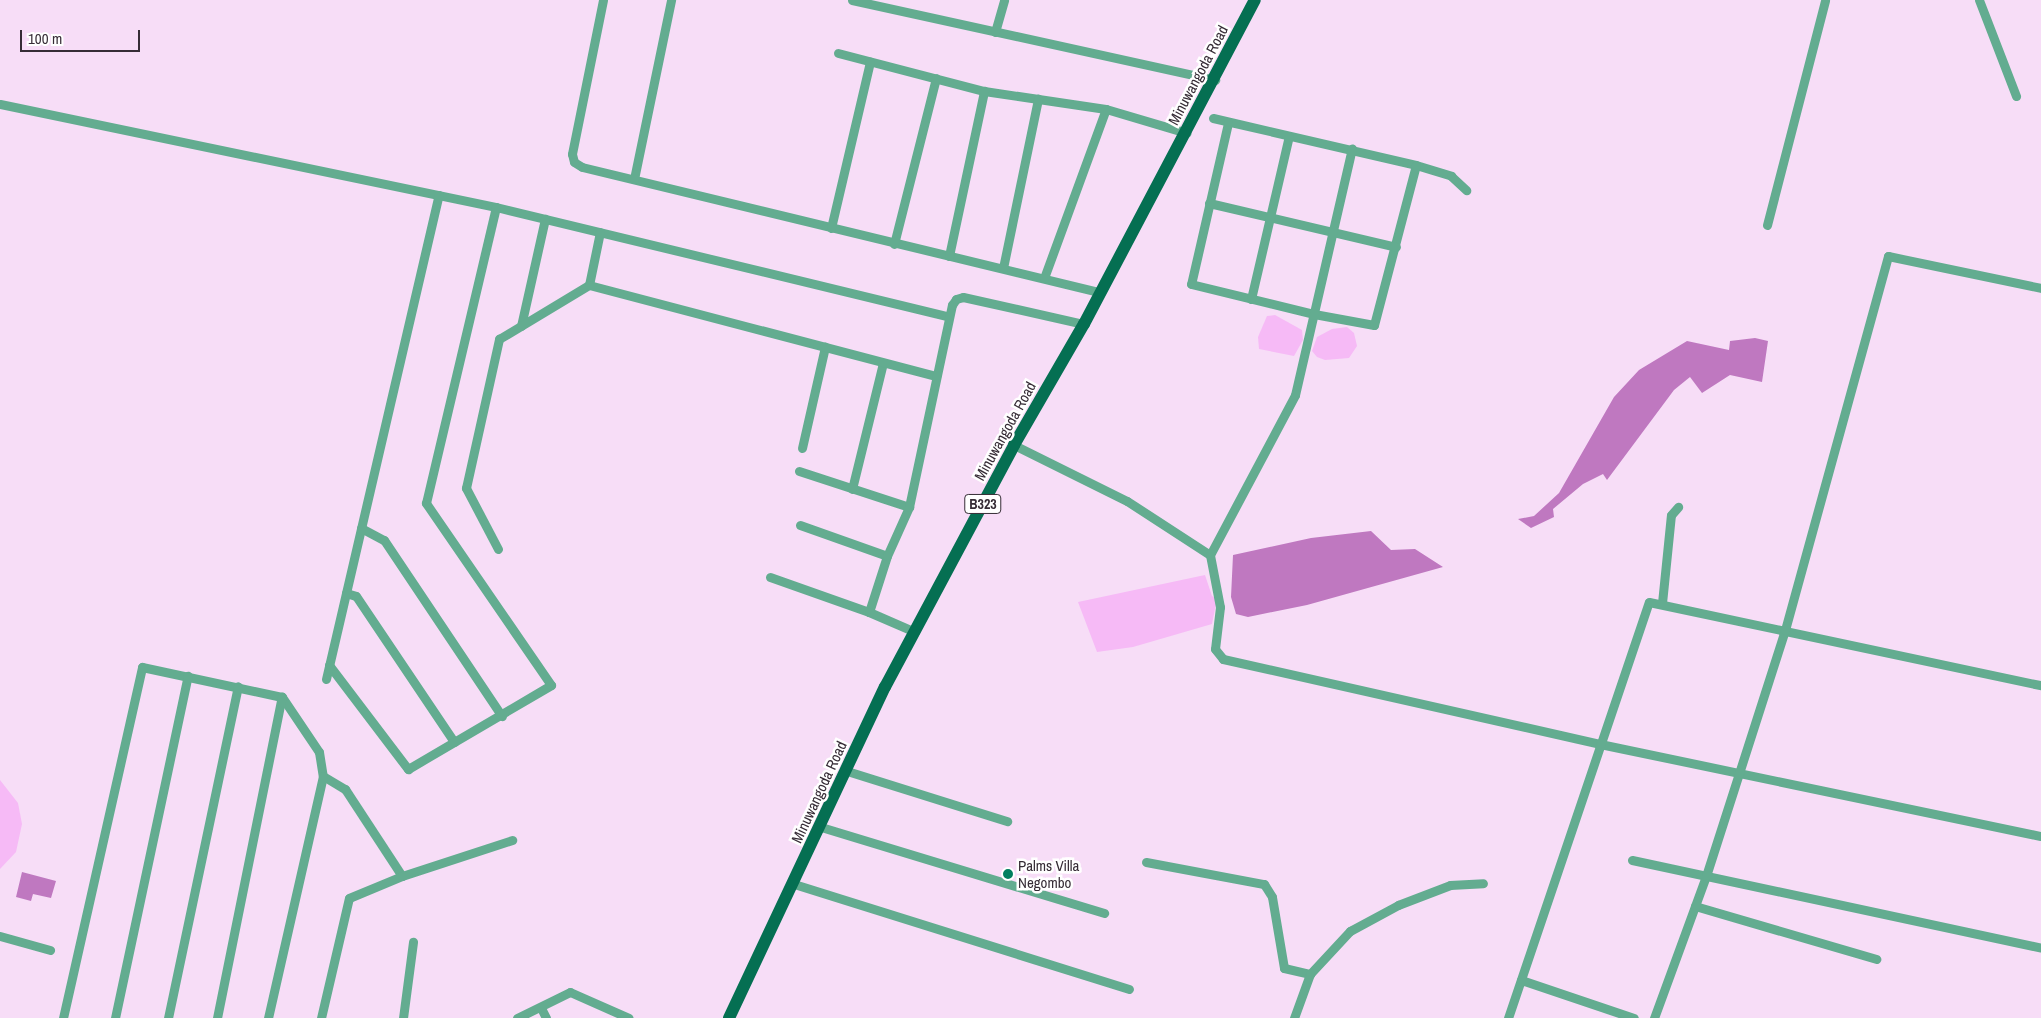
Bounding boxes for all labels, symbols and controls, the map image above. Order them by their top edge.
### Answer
scale bar [22,20,142,52]
street label: Minuwangoda Road [1164,22,1232,128]
text: 100 m [28,28,62,49]
street label: Minuwangoda Road [970,378,1040,484]
road number: B323 [964,492,1002,516]
street label: Minuwangoda Road [788,738,850,846]
place label: Palms Villa Negombo [1018,856,1079,891]
marker: Palms Villa Negombo [1002,868,1014,880]

